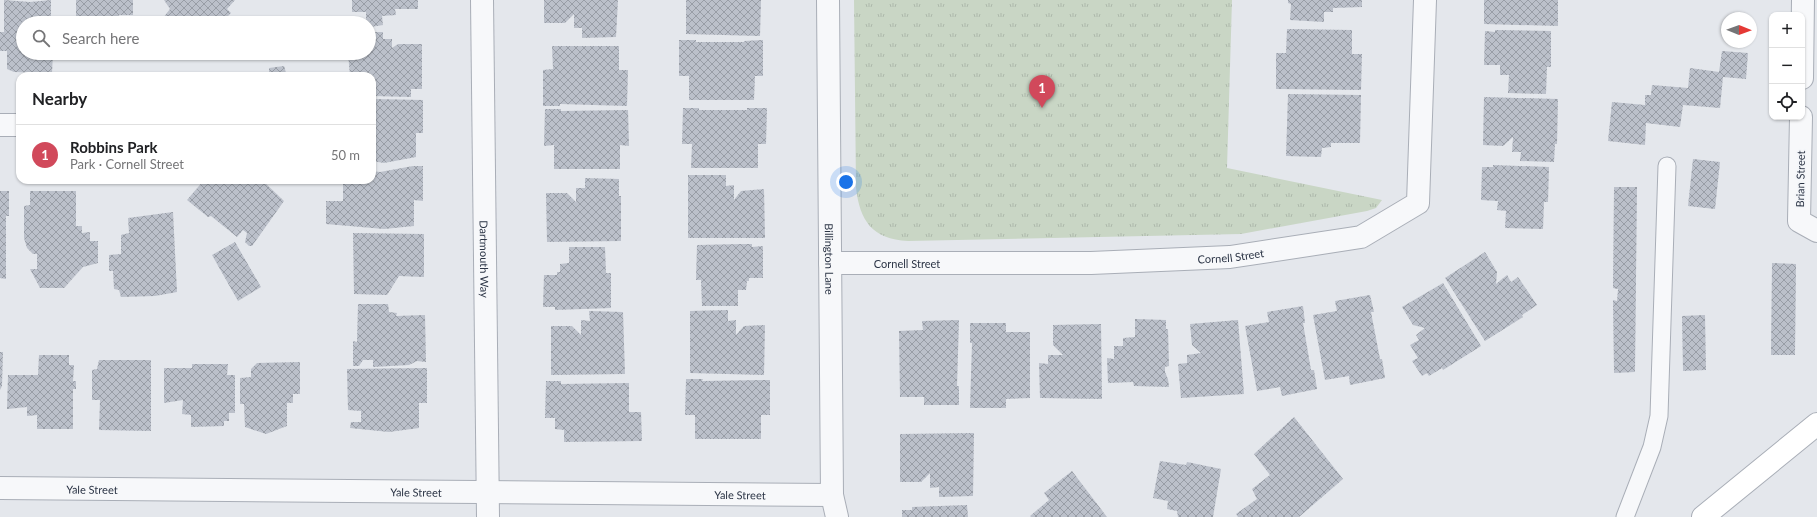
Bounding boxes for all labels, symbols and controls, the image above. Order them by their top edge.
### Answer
north arrow [1721,12,1757,48]
map controls [1769,12,1805,120]
button: + [1769,12,1805,48]
search box [16,16,376,60]
icon: search [30,27,52,49]
text: Search here [62,29,139,47]
button: − [1769,48,1805,84]
pin: 1 [1029,75,1055,108]
button: locate [1769,84,1805,120]
text: Nearby [32,88,87,109]
text: Robbins Park [70,138,158,156]
text: 1 [41,147,49,163]
text: 50 m [331,147,360,163]
street label: Brian Street [1793,150,1807,208]
text: Park · Cornell Street [70,156,184,172]
your location [836,172,856,192]
street label: Dartmouth Way [478,220,492,298]
street label: Billington Lane [823,223,837,295]
street label: Cornell Street [1197,245,1265,265]
street label: Cornell Street [874,257,940,270]
street label: Yale Street [66,482,118,495]
street label: Yale Street [390,485,442,498]
street label: Yale Street [714,488,766,501]

